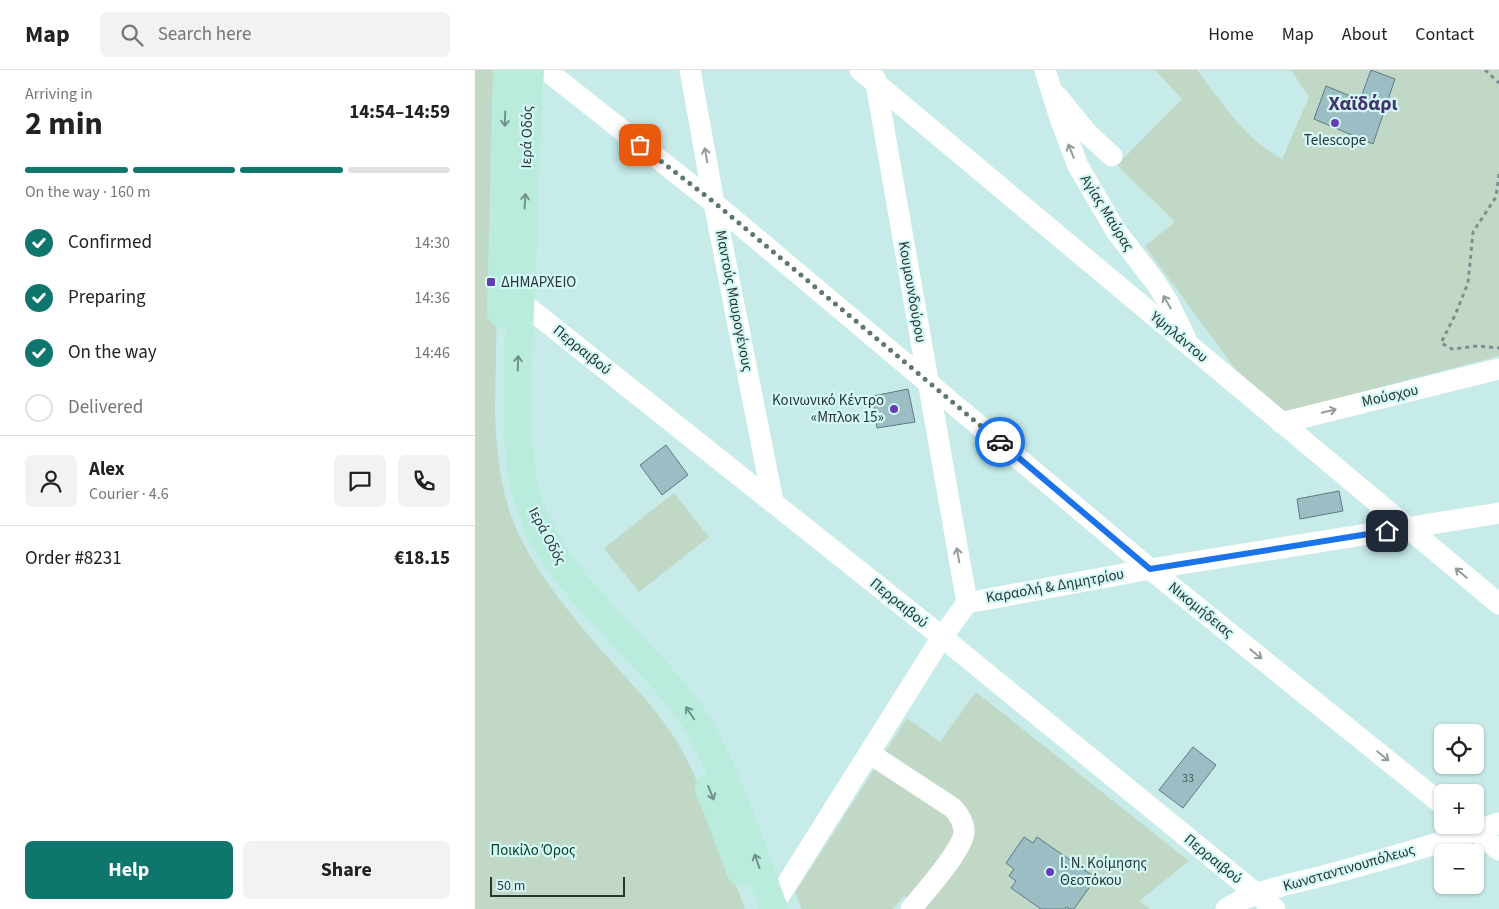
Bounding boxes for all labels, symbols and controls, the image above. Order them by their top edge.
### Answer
search box [100,12,450,57]
text: Map [25,17,70,52]
icon: search [118,21,146,49]
text: Search here [158,21,251,48]
text: Home [1208,22,1254,47]
text: Map [1282,22,1314,47]
text: About [1342,22,1387,47]
text: Contact [1415,22,1474,47]
text: Arriving in [25,83,93,105]
district label: Χαϊδάρι [1328,90,1398,118]
text: 14:54–14:59 [349,99,450,126]
text: 2 min [25,101,103,147]
street label: Ιερά Οδός [516,105,538,169]
one-way arrow [500,110,510,126]
marker: Telescope [1329,117,1341,129]
pin [619,124,661,166]
place label: Telescope [1304,130,1366,151]
icon: bag [626,131,654,159]
one-way arrow [1066,144,1076,159]
one-way arrow [700,148,710,164]
street label: Αγίας Μαύρας [1075,171,1139,256]
text: On the way · 160 m [25,181,150,203]
one-way arrow [520,193,530,210]
street label: Μαντούς Μαυρογένους [710,228,758,374]
icon: check [25,229,53,257]
text: Confirmed [68,229,152,256]
text: 14:30 [414,232,450,254]
street label: Κουμουνδούρου [893,240,931,344]
place label: ΔΗΜΑΡΧΕΙΟ [501,272,576,293]
marker: ΔΗΜΑΡΧΕΙΟ [485,276,497,288]
icon: check [25,284,53,312]
text: Preparing [68,284,146,311]
text: 14:36 [414,287,450,309]
one-way arrow [1162,296,1172,310]
street label: Υψηλάντου [1145,306,1213,368]
street label: Περραιβού [548,320,616,380]
icon: check [25,339,53,367]
text: On the way [68,339,157,366]
text: 14:46 [414,342,450,364]
one-way arrow [514,355,523,371]
street label: Μούσχου [1360,379,1420,413]
place label: Κοινωνικό Κέντρο «Μπλοκ 15» [772,390,884,428]
text: Delivered [68,394,143,421]
marker: Κοινωνικό Κέντρο «Μπλοκ 15» [888,403,900,415]
one-way arrow [1320,406,1336,415]
courier [975,417,1025,467]
icon: car [986,428,1014,456]
button: person [25,455,77,507]
button: chat [334,455,386,507]
button: phone [398,455,450,507]
text: Alex [89,456,125,483]
text: Courier · 4.6 [89,483,169,505]
street label: Ιερά Οδός [523,503,571,569]
pin [1366,510,1408,552]
icon: home [1373,517,1401,545]
text: Order #8231 [25,545,122,572]
text: €18.15 [394,545,450,572]
one-way arrow [953,547,963,563]
street label: Καραολή & Δημητρίου [984,564,1126,608]
one-way arrow [1455,567,1468,578]
street label: Περραιβού [865,573,933,633]
street label: Νικομήδειας [1164,577,1239,643]
one-way arrow [1249,649,1262,660]
one-way arrow [685,706,695,720]
map controls [1434,724,1484,894]
button: locate [1434,724,1484,774]
one-way arrow [1376,751,1389,762]
house number: 33 [1182,770,1194,787]
button: + [1434,784,1484,834]
one-way arrow [706,785,716,800]
street label: Περραιβού [1179,829,1247,889]
street label: Κωνσταντινουπόλεως [1281,839,1418,897]
park label: Ποικίλο Όρος [490,840,576,861]
button: Help [25,841,233,899]
button: Share [243,841,450,899]
button: − [1434,844,1484,894]
one-way arrow [752,853,761,869]
place label: Ι. Ν. Κοίμησης Θεοτόκου [1060,853,1148,891]
marker: Ι. Ν. Κοίμησης Θεοτόκου [1044,866,1056,878]
scale bar [490,874,625,897]
text: 50 m [497,876,525,896]

